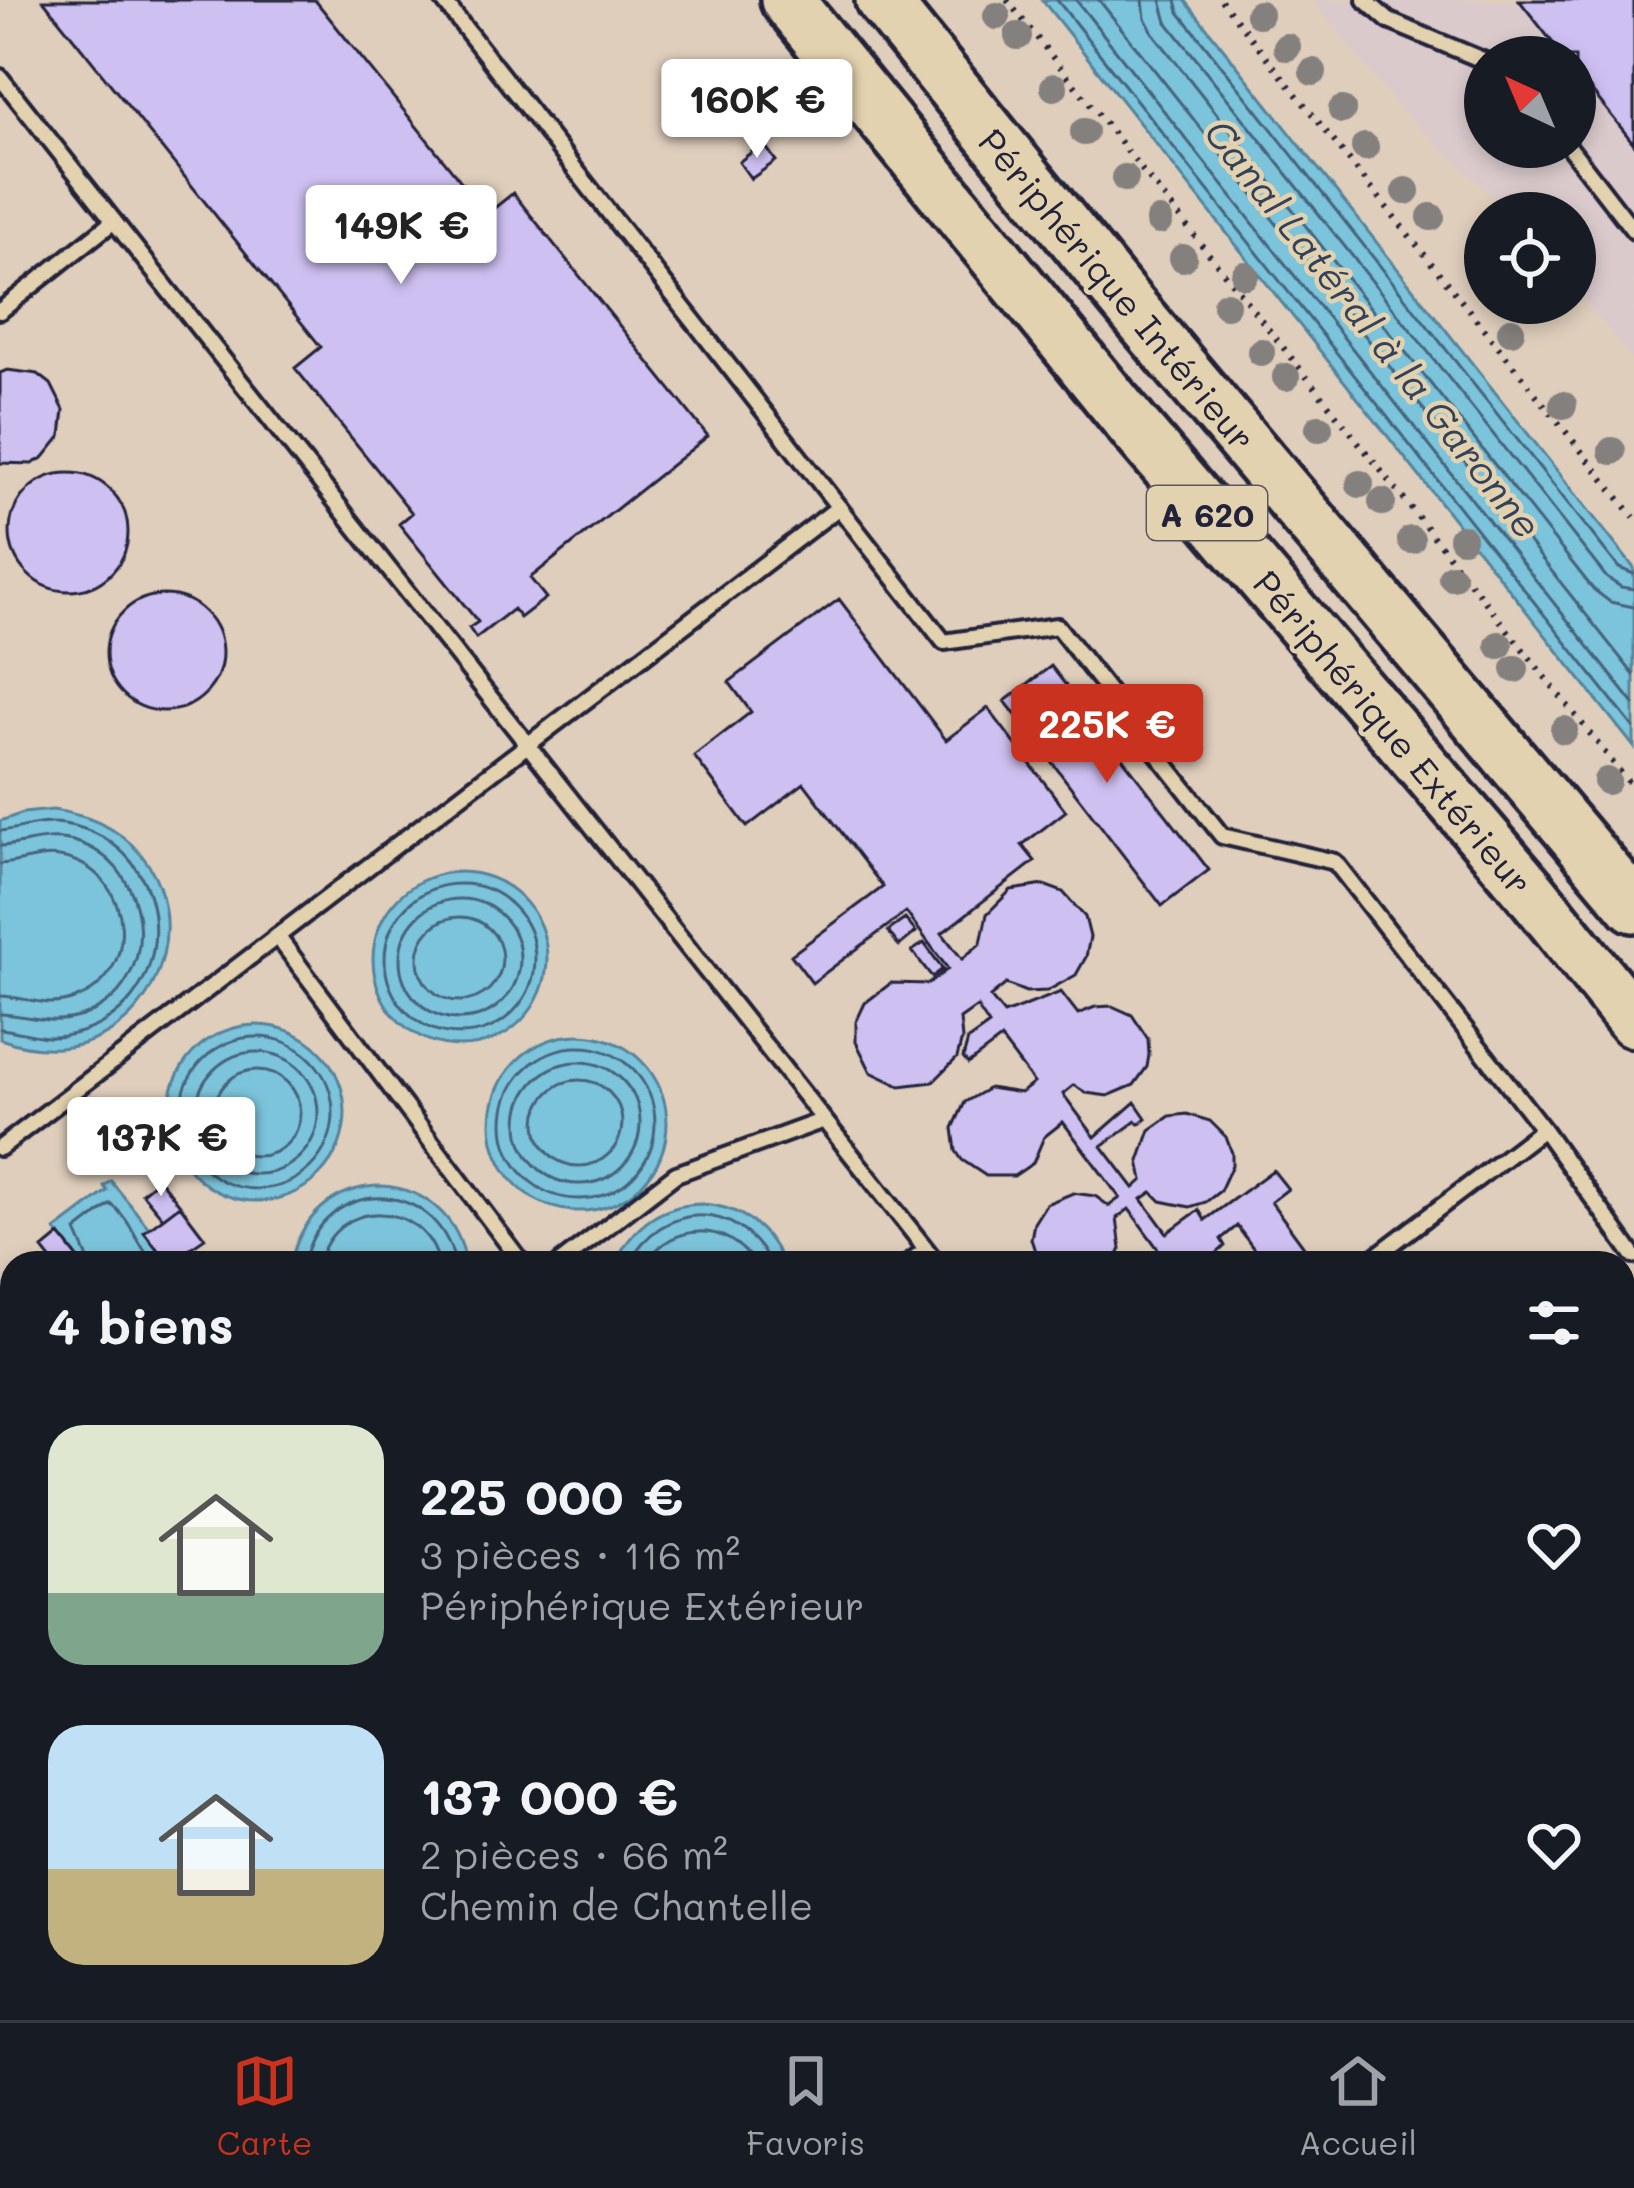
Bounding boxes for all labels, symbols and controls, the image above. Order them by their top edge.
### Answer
north arrow [1464,36,1596,168]
map controls [1464,36,1596,324]
pin: 160K € [659,59,855,161]
text: 160K € [688,72,826,123]
water label: Canal Latéral à la Garonne [1194,108,1554,548]
street label: Périphérique Intérieur [969,118,1267,460]
pin: 149K € [303,185,499,287]
button: locate [1464,192,1596,324]
text: 149K € [333,198,469,249]
road number: A 620 [1147,486,1267,540]
street label: Périphérique Extérieur [1244,560,1544,904]
pin: 225K € [1009,684,1205,786]
text: 225K € [1038,697,1176,748]
pin: 137K € [63,1097,259,1199]
text: 137K € [94,1110,228,1161]
text: 4 biens [48,1290,234,1357]
icon: filters [1521,1290,1587,1356]
text: 225 000 € [420,1461,683,1528]
icon: home [144,1473,288,1617]
icon: heart [1521,1512,1587,1578]
text: 3 pièces · 116 m² [420,1528,740,1579]
text: Périphérique Extérieur [420,1579,864,1630]
text: 137 000 € [420,1761,678,1828]
icon: home [144,1773,288,1917]
icon: heart [1521,1812,1587,1878]
text: 2 pièces · 66 m² [420,1828,728,1879]
text: Chemin de Chantelle [420,1879,813,1930]
tab: Carte [217,2048,312,2163]
tab: Favoris [746,2048,865,2163]
tab: Accueil [1299,2048,1417,2163]

